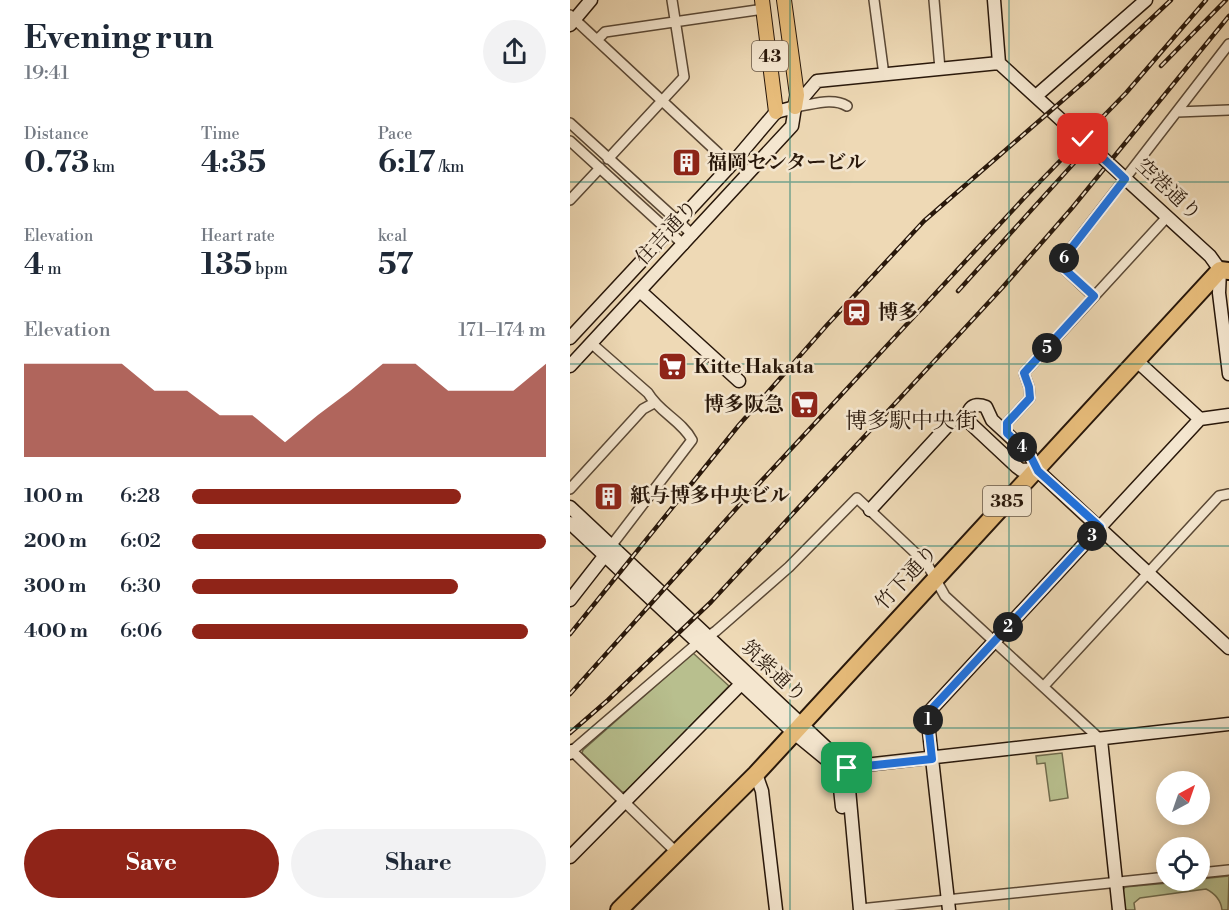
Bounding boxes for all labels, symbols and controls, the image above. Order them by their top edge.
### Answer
text: Evening run [24,18,213,59]
button: share [483,20,546,83]
road number: 43 [752,41,788,71]
text: 19:41 [24,61,69,86]
pin [1057,113,1108,164]
icon: check [1066,122,1099,155]
text: Distance [24,124,89,144]
text: Time [201,124,240,144]
text: Pace [378,124,412,144]
text: 0.73 [24,144,89,182]
text: 4:35 [201,144,266,182]
text: 6:17 [378,144,436,182]
building icon: 福岡センタービル [670,147,702,179]
place label: 福岡センタービル [707,151,866,176]
street label: 空港通り [1130,154,1206,226]
text: km [89,157,115,177]
text: /km [436,157,464,177]
street label: 住吉通り [631,195,703,271]
text: Elevation [24,226,93,246]
text: Heart rate [201,226,275,246]
text: kcal [378,226,407,246]
pin: 6 [1049,243,1079,273]
text: 4 [24,246,44,284]
text: 135 [201,246,252,284]
text: 57 [378,246,413,284]
text: 6 [1059,248,1069,268]
text: m [44,259,61,279]
text: bpm [252,259,288,279]
station icon: 博多 [841,297,873,329]
place label: 博多 [878,301,918,326]
text: Elevation [24,318,111,343]
text: 171–174 m [458,318,546,343]
pin: 5 [1032,333,1062,363]
text: 5 [1042,338,1052,358]
supermarket icon: Kitte Hakata [657,351,689,383]
place label: Kitte Hakata [694,355,814,380]
supermarket icon: 博多阪急 [789,389,821,421]
place label: 博多阪急 [704,393,784,418]
district label: 博多駅中央街 [845,408,977,435]
pin: 4 [1007,432,1037,462]
text: 4 [1017,437,1027,457]
building icon: 紙与博多中央ビル [593,480,625,512]
text: 100 m [24,484,83,509]
text: 6:28 [120,484,160,509]
place label: 紙与博多中央ビル [630,484,790,509]
road number: 385 [983,486,1031,516]
pin: 3 [1077,521,1107,551]
text: 3 [1087,526,1097,546]
text: 200 m [24,529,87,554]
text: 6:02 [120,529,161,554]
street label: 竹下通り [871,540,943,616]
text: 300 m [24,574,87,599]
text: 6:30 [120,574,161,599]
pin: 2 [993,612,1023,642]
text: 2 [1003,617,1013,637]
text: 400 m [24,619,88,644]
text: 6:06 [120,619,162,644]
street label: 筑紫通り [735,636,811,708]
pin: 1 [913,705,943,735]
text: 1 [924,710,932,730]
pin [821,742,872,793]
icon: arrive [830,751,863,784]
north arrow [1156,771,1210,825]
map controls [1156,771,1210,891]
button: Save [24,829,279,898]
button: Share [291,829,546,898]
button: locate [1156,837,1210,891]

